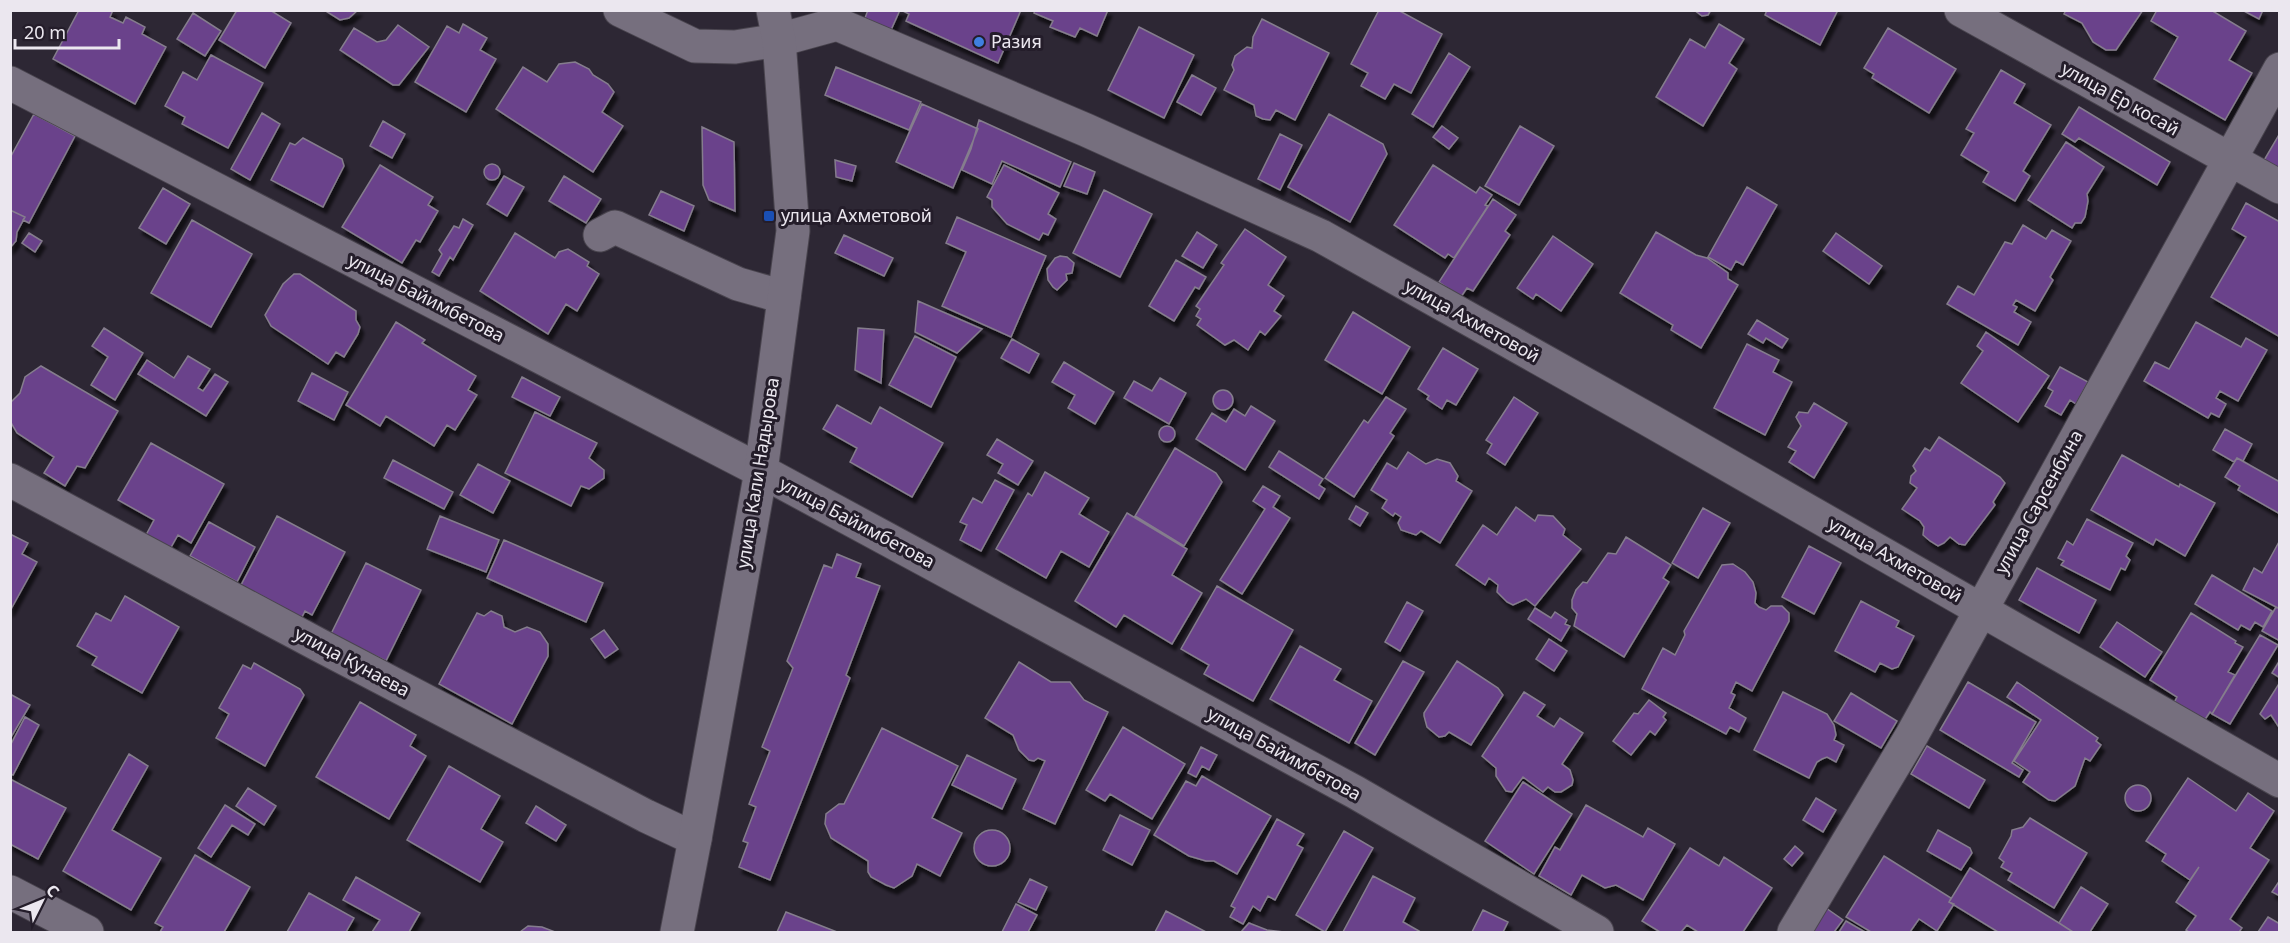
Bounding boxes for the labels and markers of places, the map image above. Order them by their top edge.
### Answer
place label: Разия [991,29,1042,53]
marker: Разия [972,35,986,49]
place label: улица Ахметовой [781,203,932,227]
marker: улица Ахметовой [762,209,776,223]

